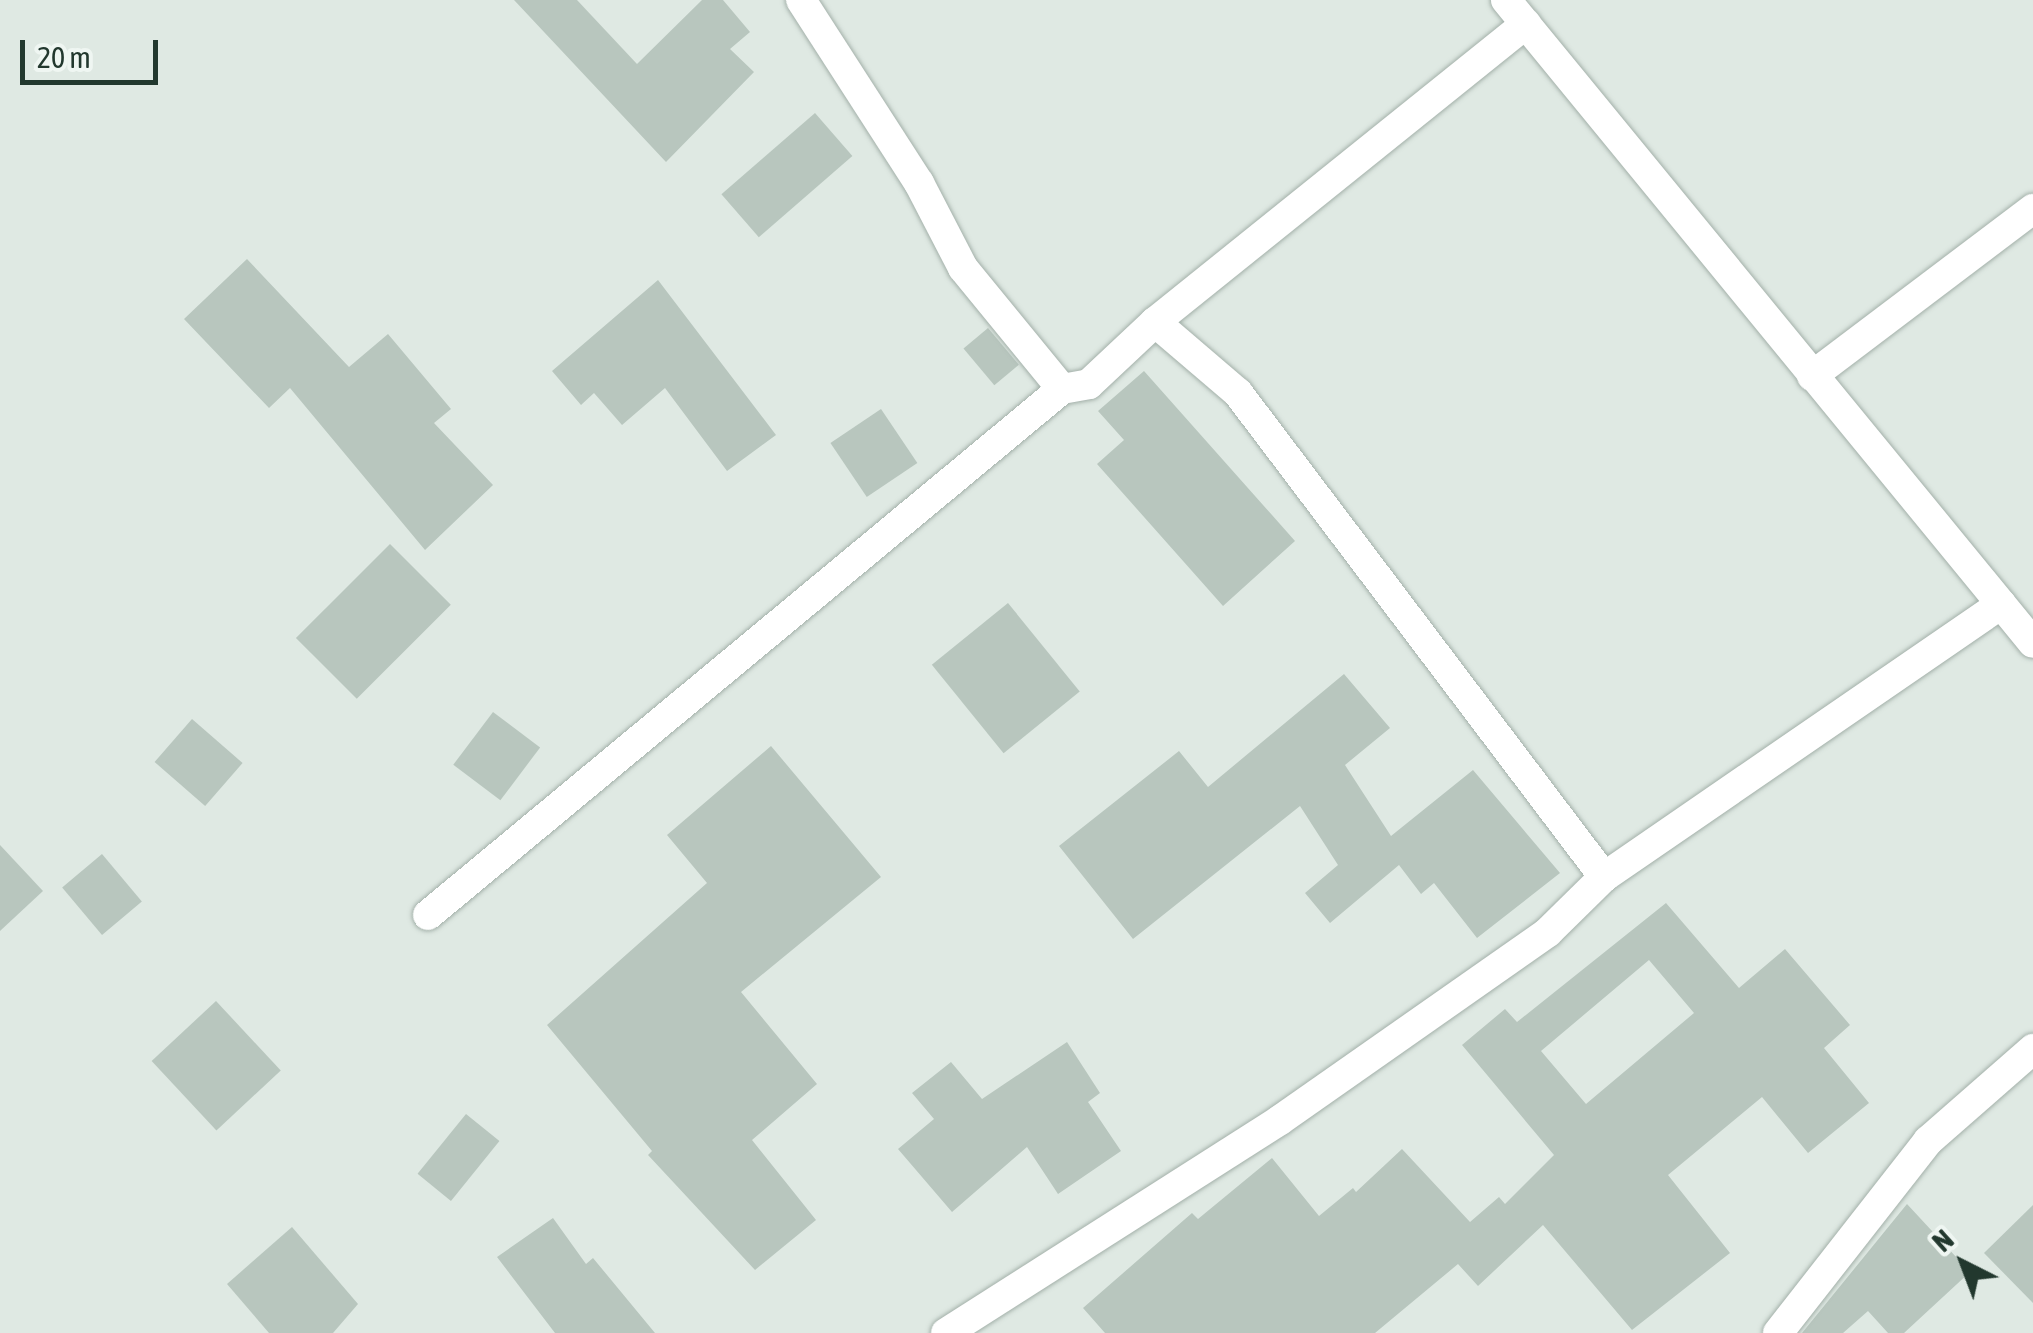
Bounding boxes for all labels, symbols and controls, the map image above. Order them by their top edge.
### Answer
scale bar [25,20,162,82]
text: 20 m [37,40,91,74]
north arrow [1913,1213,2013,1313]
text: N [1926,1223,1960,1258]

